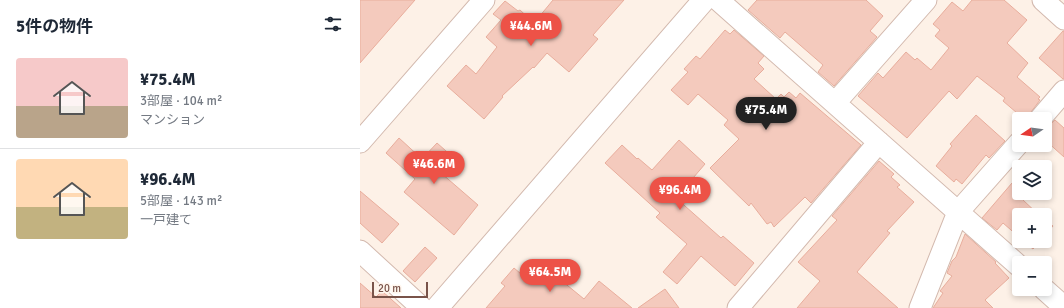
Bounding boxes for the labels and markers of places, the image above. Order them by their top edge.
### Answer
pin: ¥44.6M [498,13,564,47]
pin: ¥75.4M [733,97,799,131]
pin: ¥46.6M [401,151,467,185]
pin: ¥96.4M [647,177,713,211]
pin: ¥64.5M [517,259,583,293]

